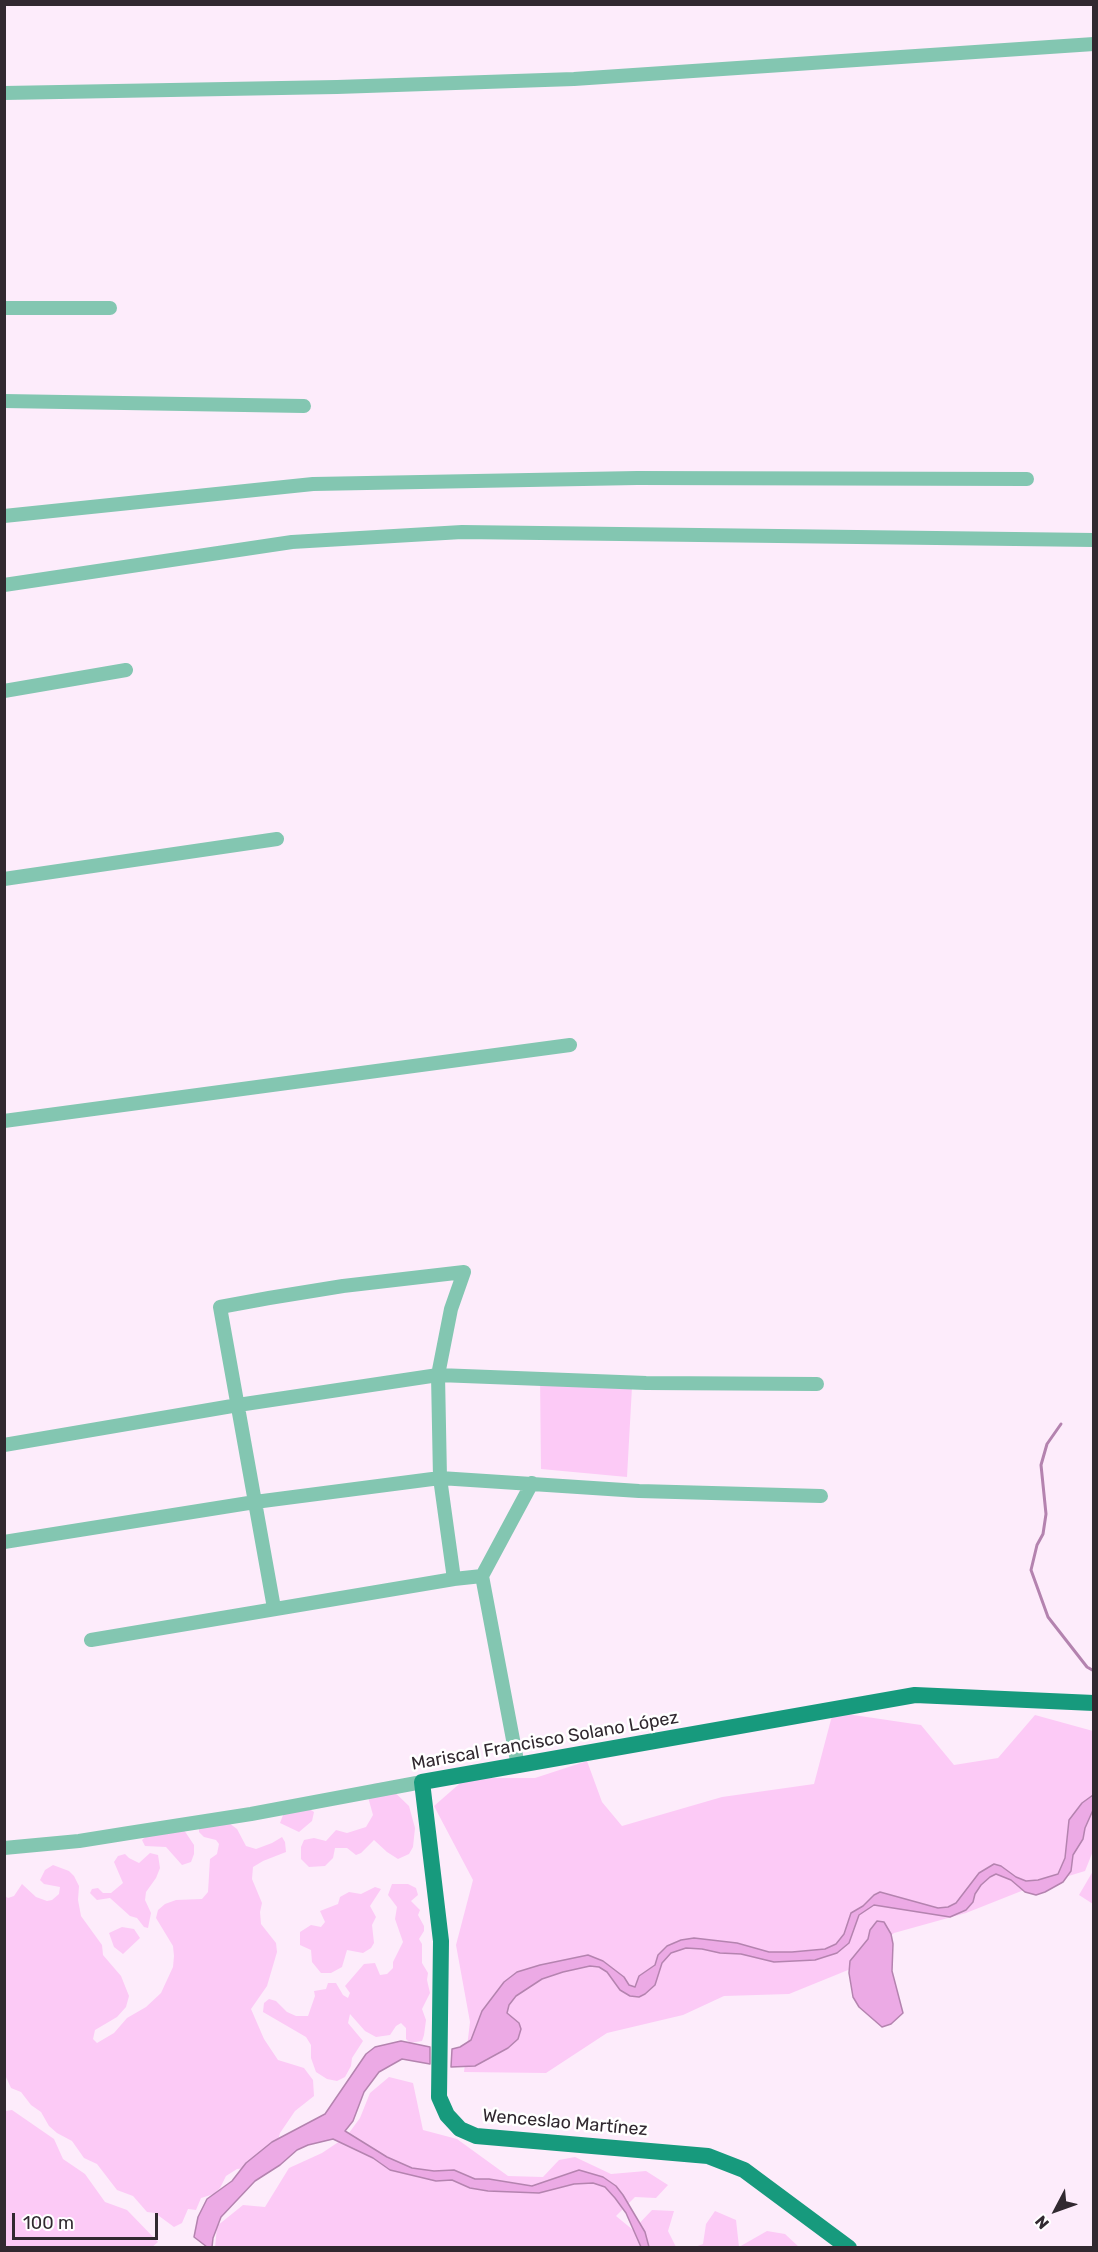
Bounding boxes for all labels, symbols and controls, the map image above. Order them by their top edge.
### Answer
street label: Mariscal Francisco Solano López [410,1707,680,1775]
street label: Wenceslao Martínez [481,2105,649,2141]
north arrow [1026,2180,1086,2240]
scale bar [15,2201,160,2239]
text: 100 m [23,2212,74,2234]
text: N [1031,2212,1053,2233]

